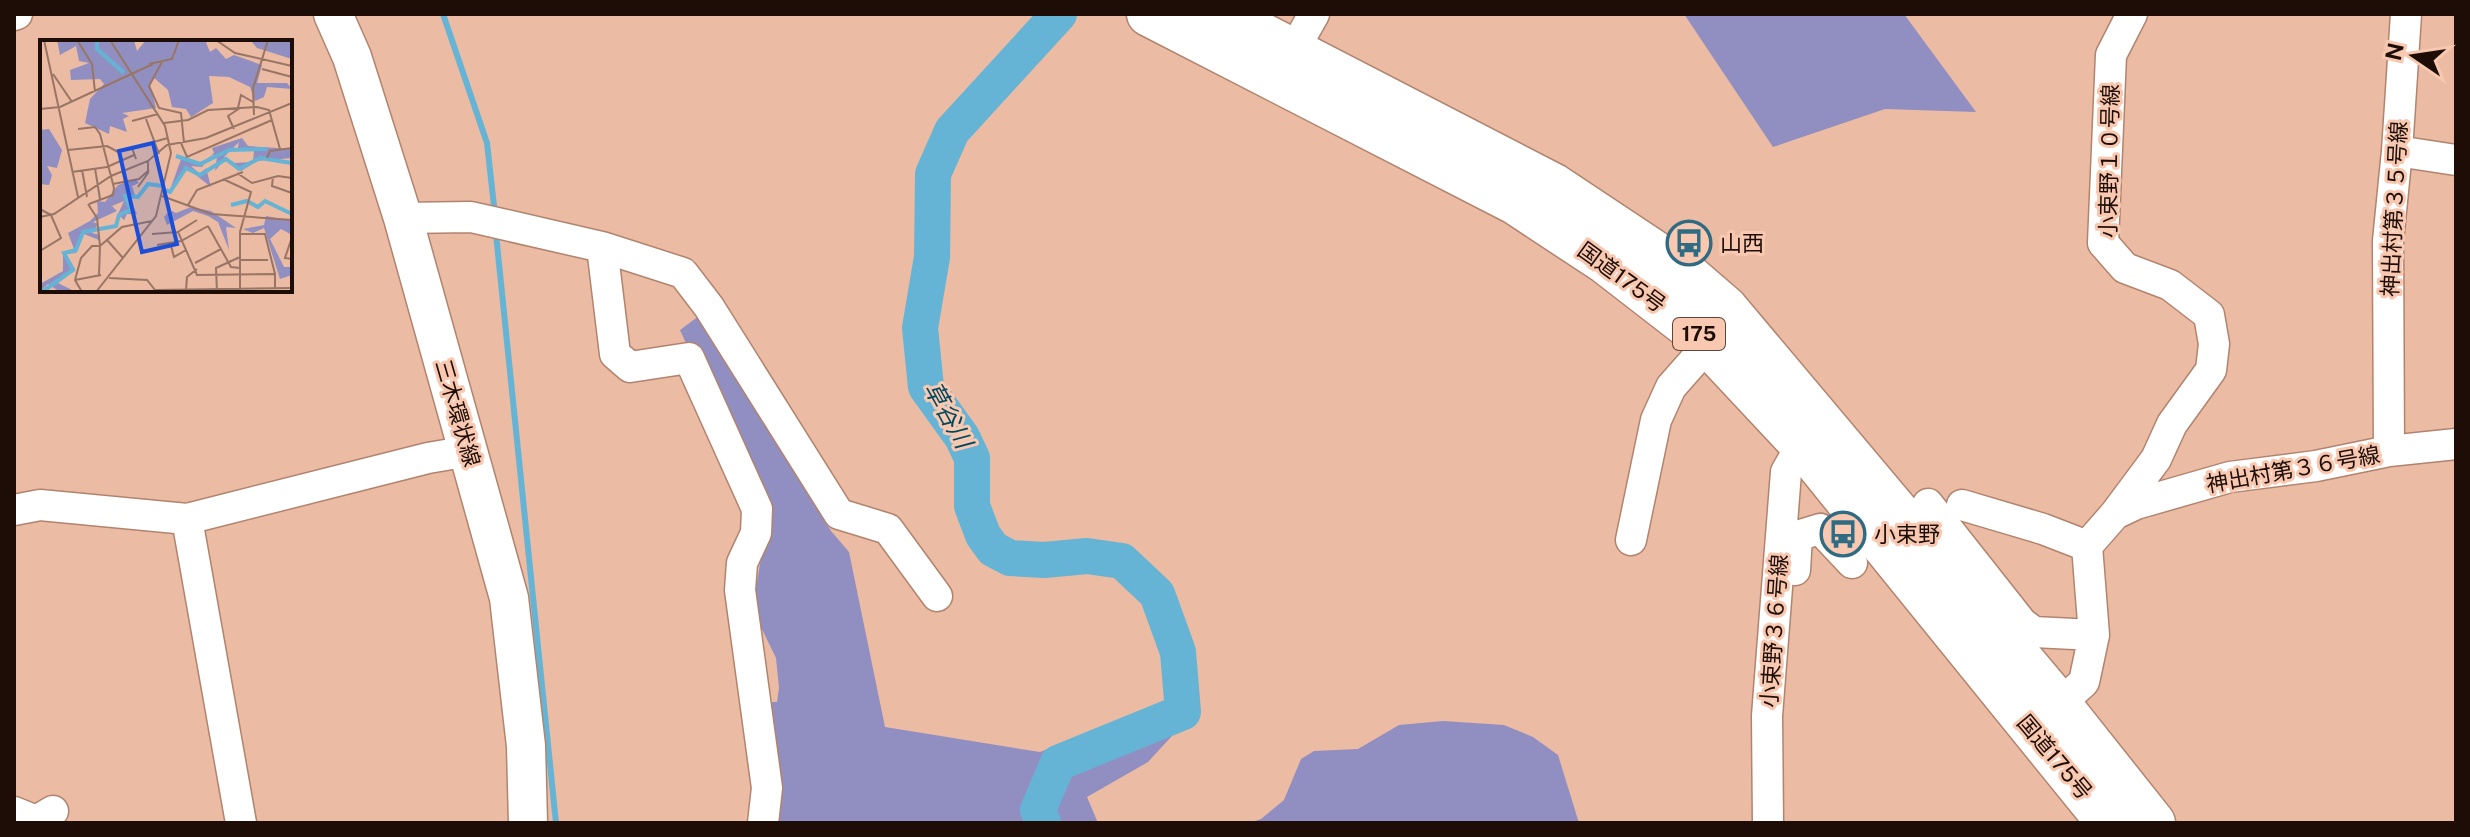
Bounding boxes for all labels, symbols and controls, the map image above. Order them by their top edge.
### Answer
north arrow [2374,16,2454,96]
inset map [40,40,292,292]
text: N [2380,40,2409,63]
street label: 小束野１０号線 [2095,84,2123,238]
street label: 神出村第３５号線 [2376,120,2412,298]
bus stop icon: 山西 [1665,219,1713,267]
place label: 山西 [1720,230,1764,256]
street label: 国道175号 [1573,236,1671,318]
road number: 175 [1673,318,1725,350]
street label: 三木環状線 [430,357,486,469]
water label: 草谷川 [919,376,980,455]
street label: 神出村第３６号線 [2204,441,2382,497]
bus stop icon: 小束野 [1819,510,1867,558]
place label: 小束野 [1874,521,1940,547]
street label: 小束野３６号線 [1756,553,1792,709]
street label: 国道175号 [2012,709,2098,805]

